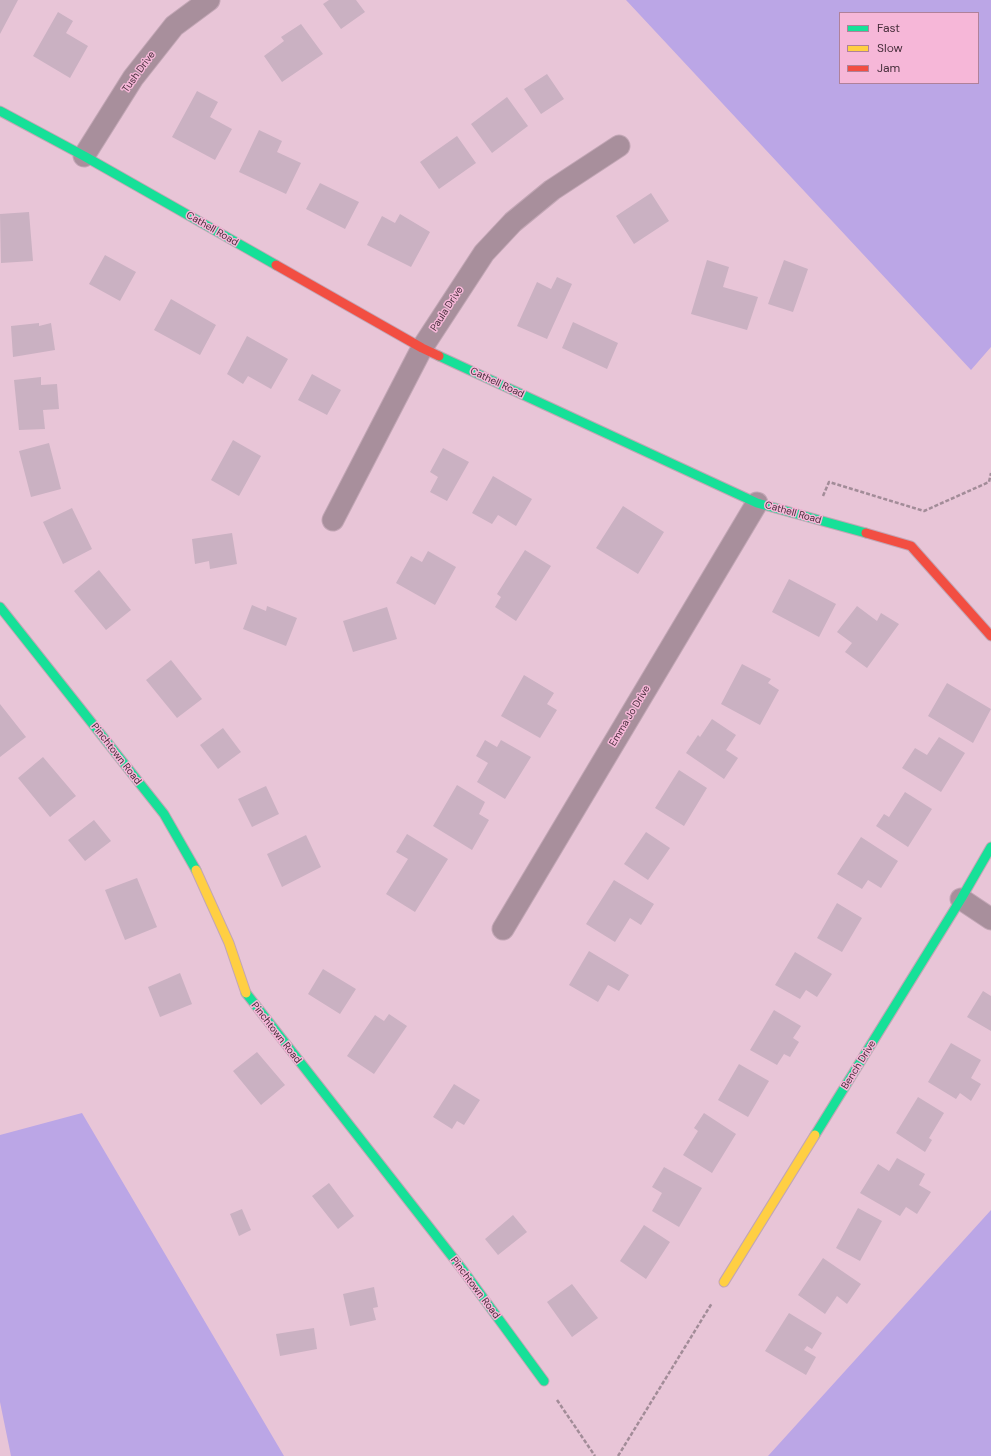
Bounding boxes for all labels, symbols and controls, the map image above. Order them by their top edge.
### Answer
legend [839,12,979,84]
text: Fast [877,20,900,36]
text: Slow [877,40,903,56]
street label: Tush Drive [120,49,158,95]
text: Jam [877,60,900,76]
street label: Cathell Road [184,209,240,249]
street label: Paula Drive [428,284,466,334]
street label: Cathell Road [468,365,526,401]
street label: Cathell Road [763,499,823,527]
street label: Emma Jo Drive [607,683,653,749]
street label: Pinchtown Road [88,721,144,787]
street label: Pinchtown Road [248,1000,304,1066]
street label: Bench Drive [839,1038,879,1092]
street label: Pinchtown Road [448,1255,502,1321]

